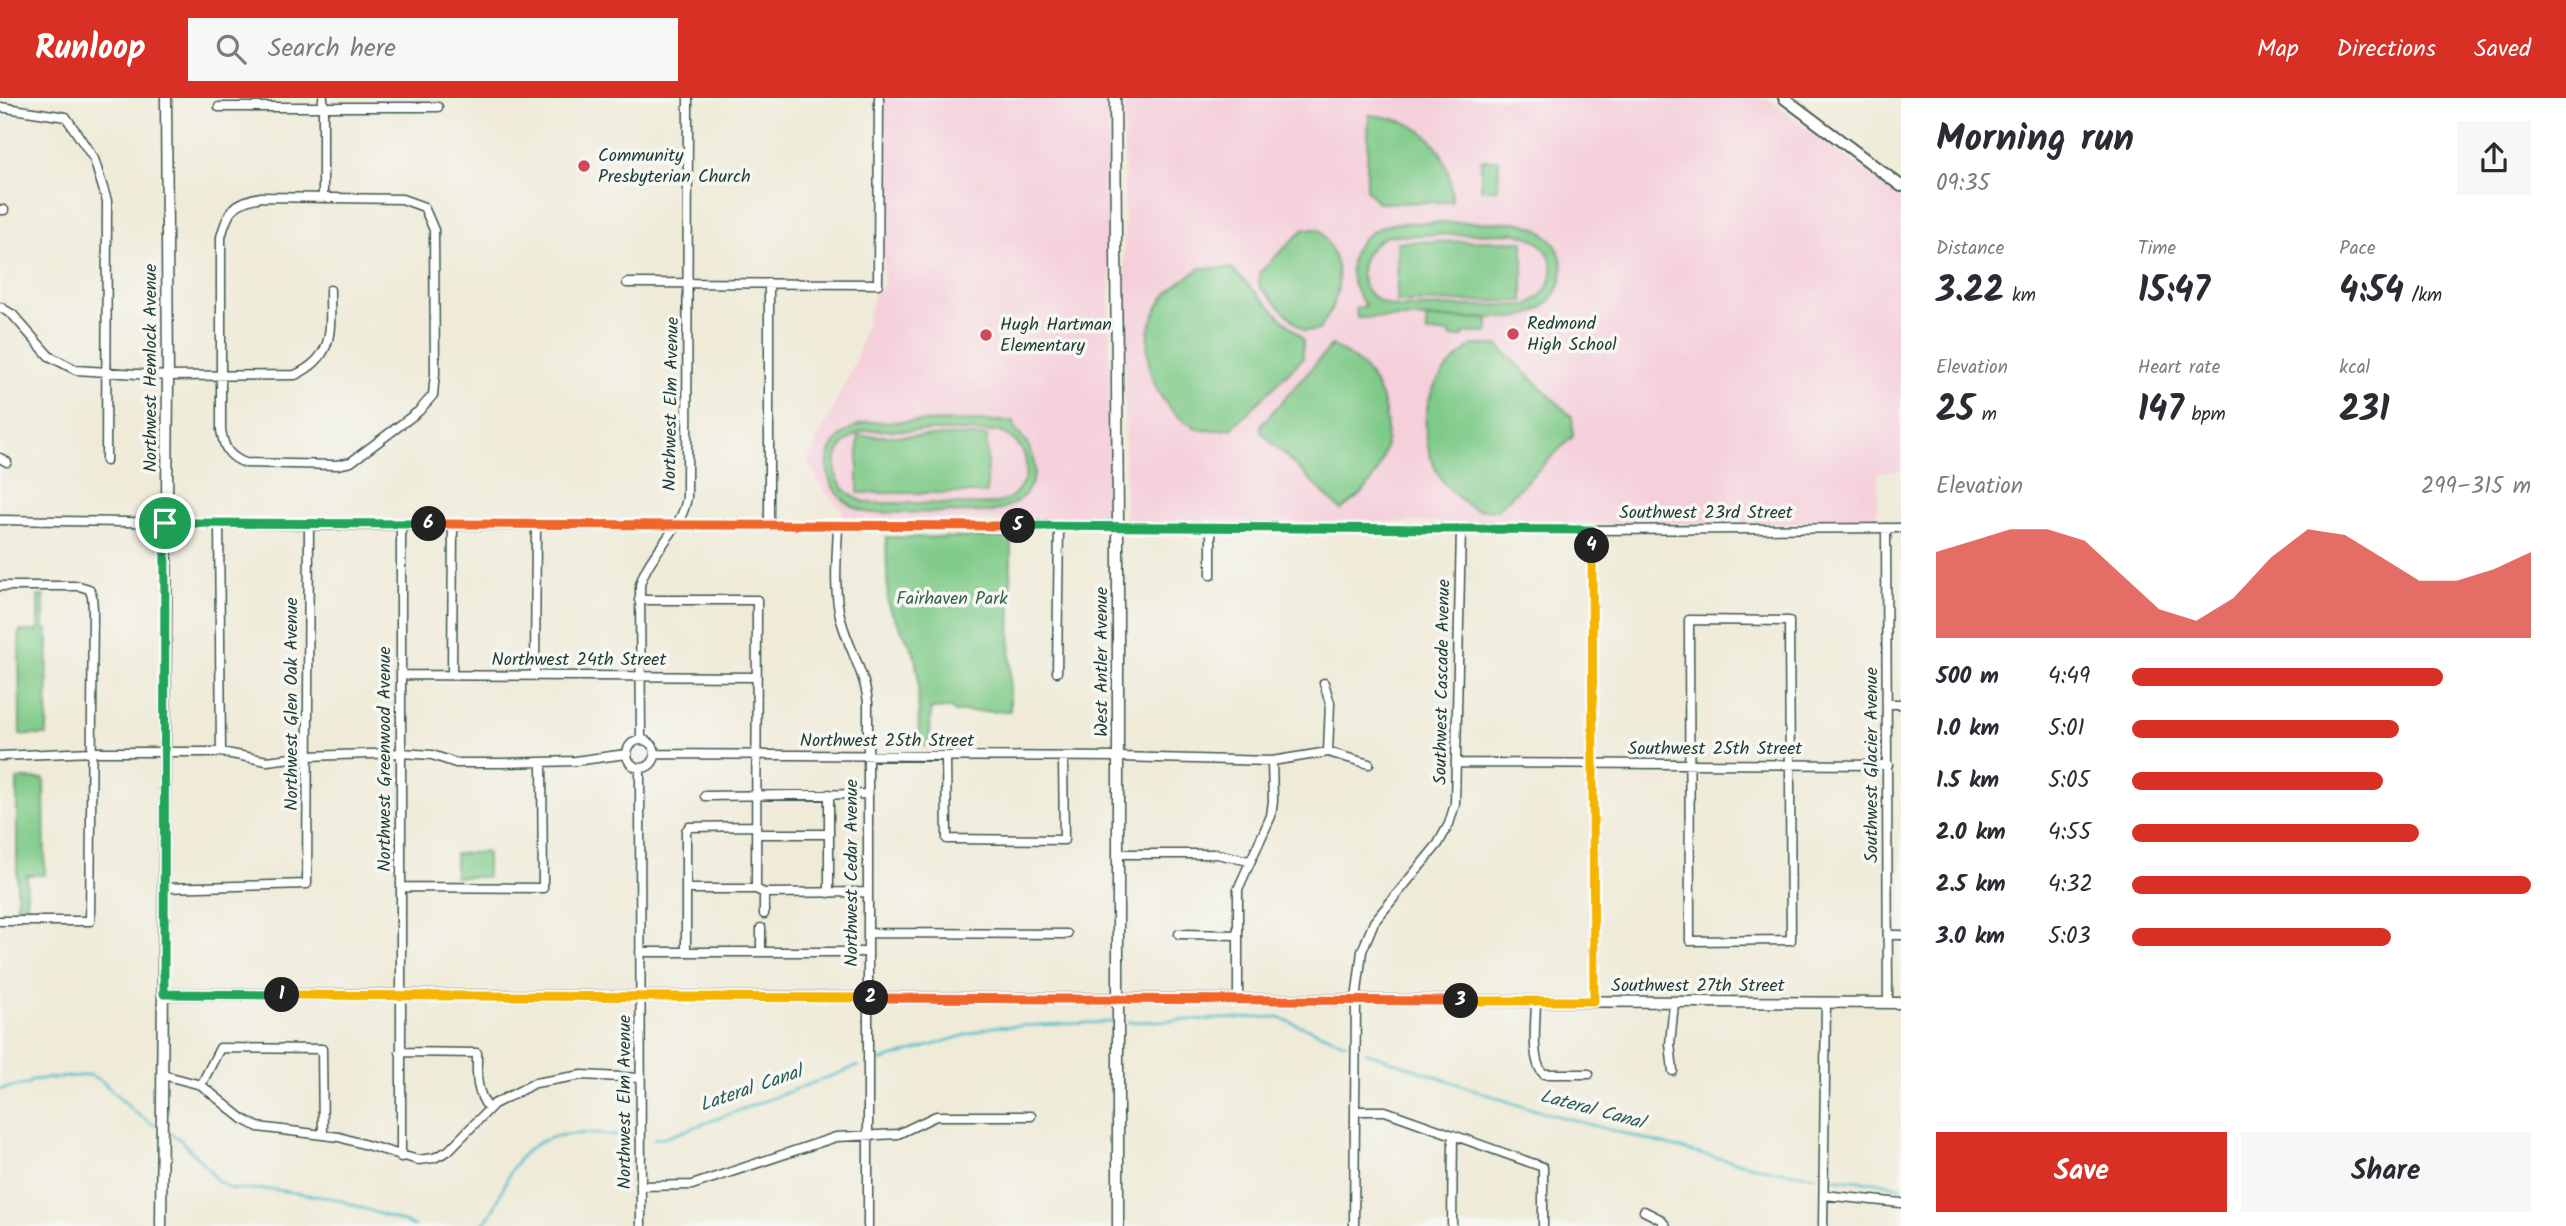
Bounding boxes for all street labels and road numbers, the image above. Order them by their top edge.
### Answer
street label: Northwest Hemlock Avenue [137,264,166,472]
street label: Northwest Elm Avenue [656,317,688,491]
street label: Southwest 23rd Street [1619,499,1794,528]
street label: Southwest Cascade Avenue [1427,579,1459,785]
street label: West Antler Avenue [1088,587,1117,737]
street label: Northwest Glen Oak Avenue [278,597,307,811]
street label: Northwest Greenwood Avenue [371,646,400,872]
street label: Northwest 24th Street [492,646,667,675]
street label: Southwest Glacier Avenue [1858,667,1887,863]
street label: Northwest 25th Street [800,727,975,756]
street label: Southwest 25th Street [1628,735,1803,764]
street label: Northwest Cedar Avenue [838,779,867,967]
street label: Southwest 27th Street [1611,972,1786,1001]
street label: Northwest Elm Avenue [611,1015,640,1189]

